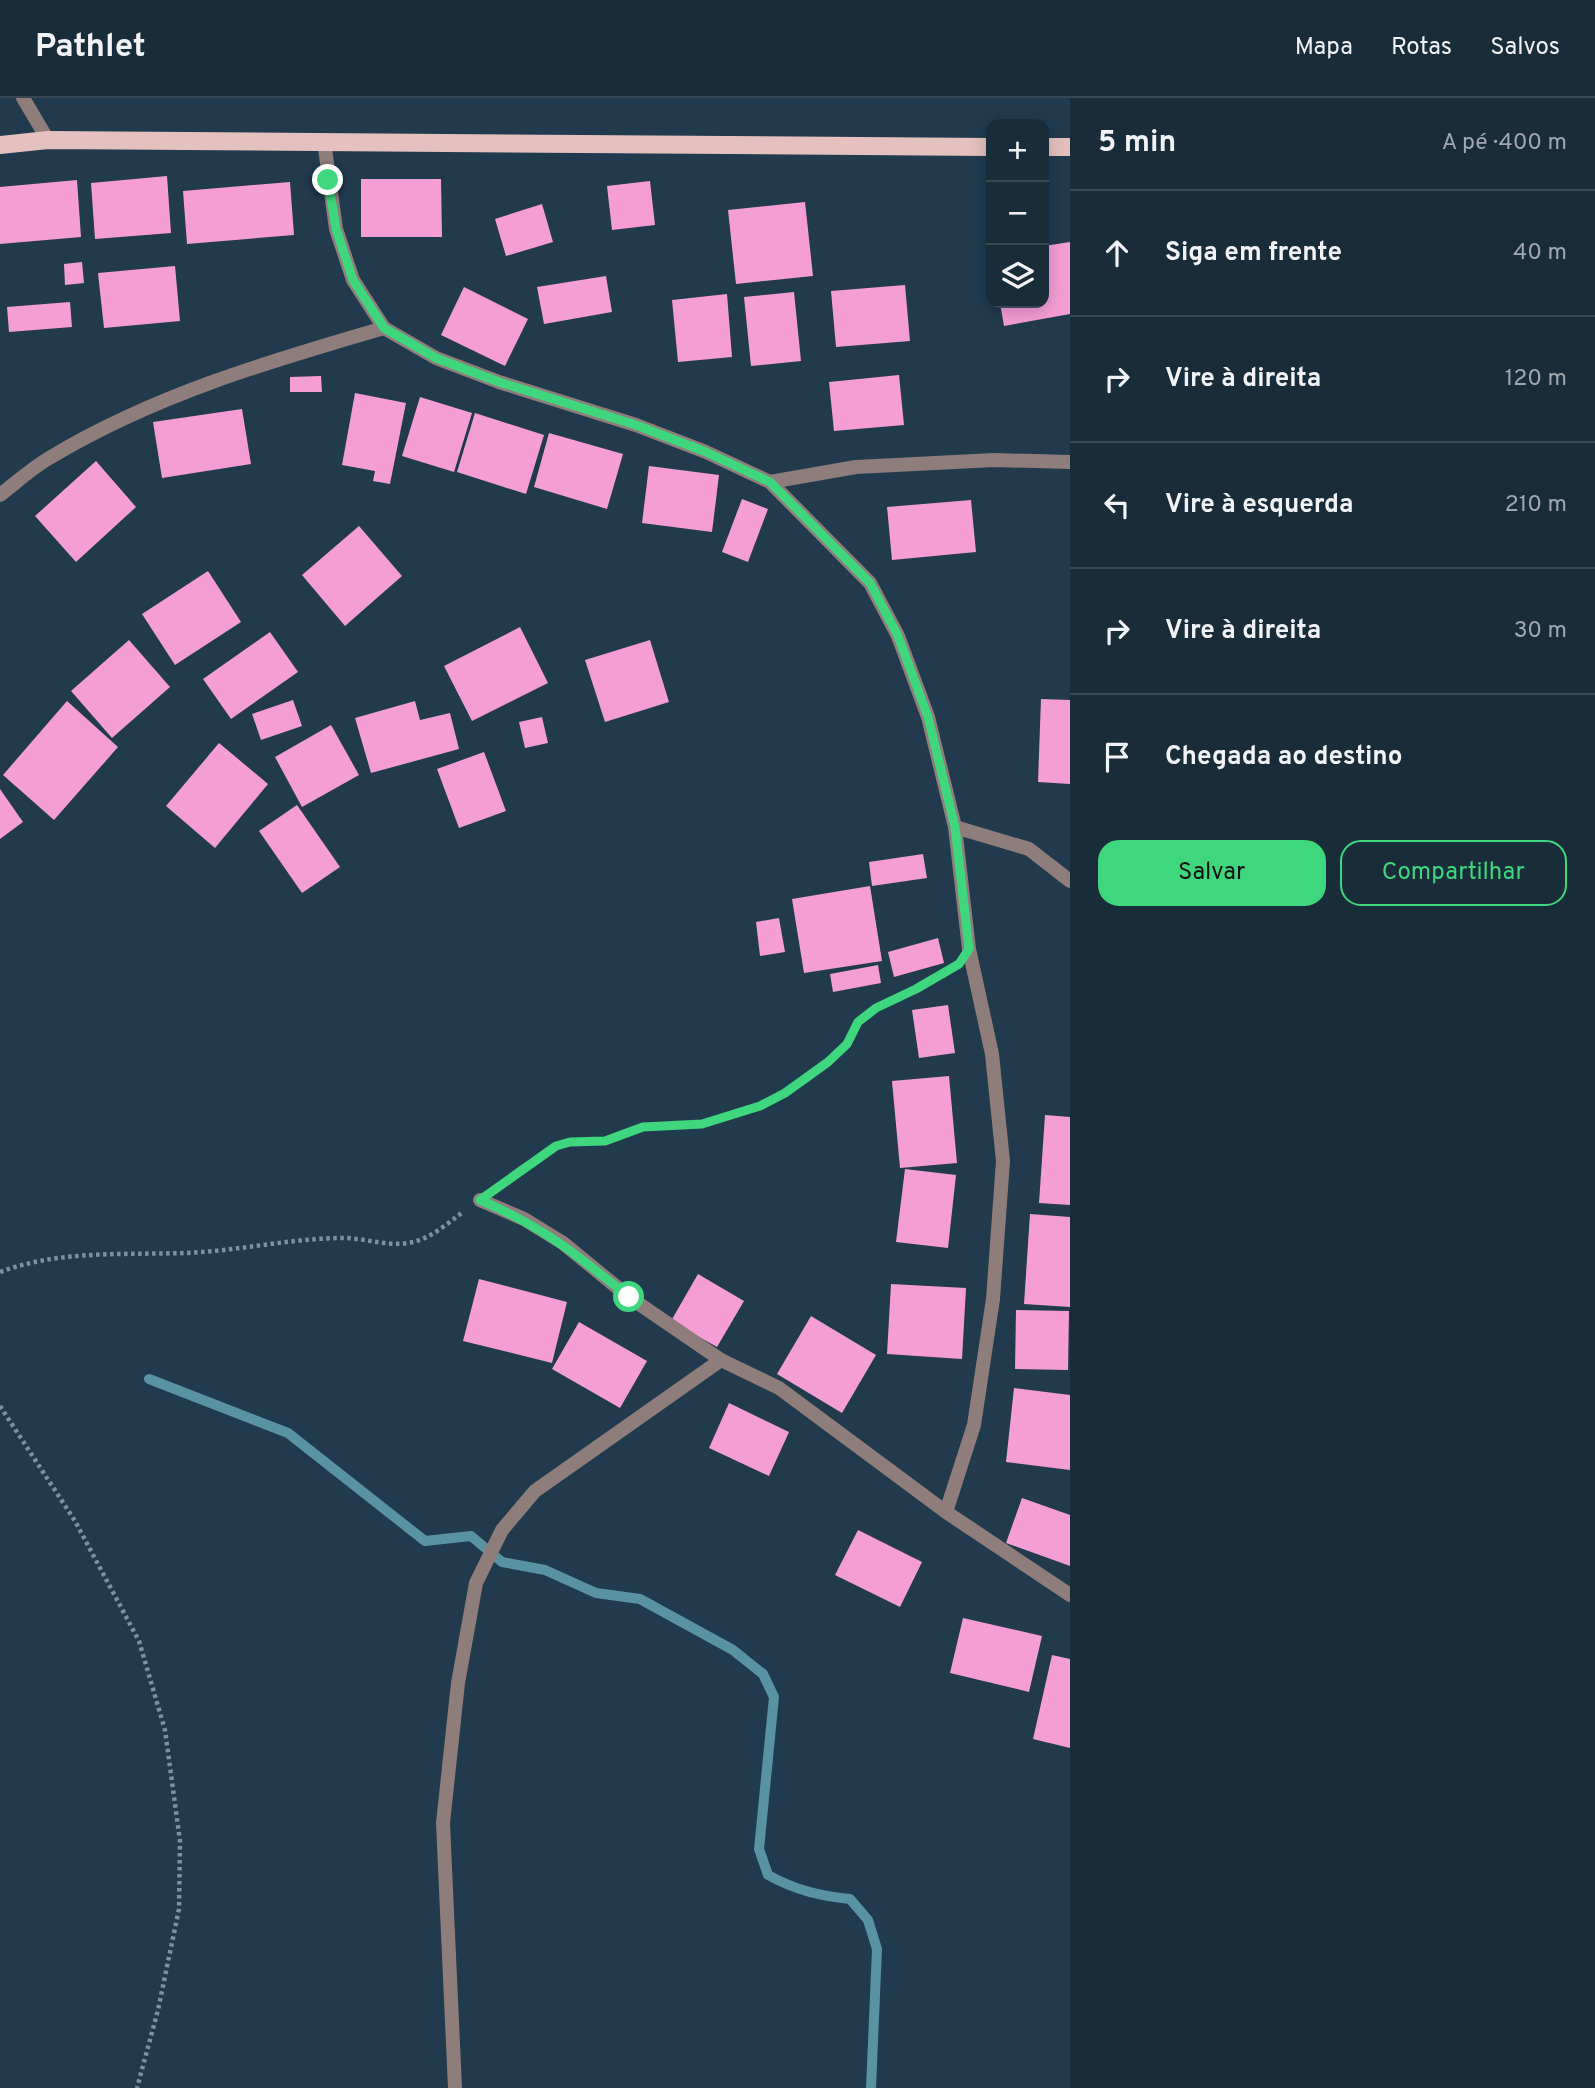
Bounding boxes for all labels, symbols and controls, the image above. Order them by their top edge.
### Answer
text: Pathlet [35,27,146,69]
text: Mapa [1295,33,1353,63]
text: Rotas [1391,33,1452,63]
text: Salvos [1490,33,1560,63]
map controls [986,119,1049,308]
button: + [986,119,1049,182]
text: 5 min [1098,125,1176,162]
text: A pé · 400 m [1442,129,1567,158]
route end [312,164,343,195]
button: − [986,182,1049,245]
icon: ahead [1098,234,1136,272]
text: Siga em frente [1165,237,1342,270]
text: 40 m [1513,239,1567,268]
button: layers [986,245,1049,308]
icon: right [1098,360,1136,398]
text: Vire à direita [1165,363,1321,396]
text: 120 m [1505,365,1567,394]
icon: left [1098,486,1136,524]
text: Vire à esquerda [1165,489,1353,522]
text: 210 m [1505,491,1567,520]
icon: right [1098,612,1136,650]
text: Vire à direita [1165,615,1321,648]
text: 30 m [1514,617,1567,646]
icon: arrive [1098,738,1136,776]
text: Chegada ao destino [1165,741,1402,774]
button: Salvar [1098,840,1326,906]
button: Compartilhar [1340,840,1567,906]
route start [613,1281,644,1312]

